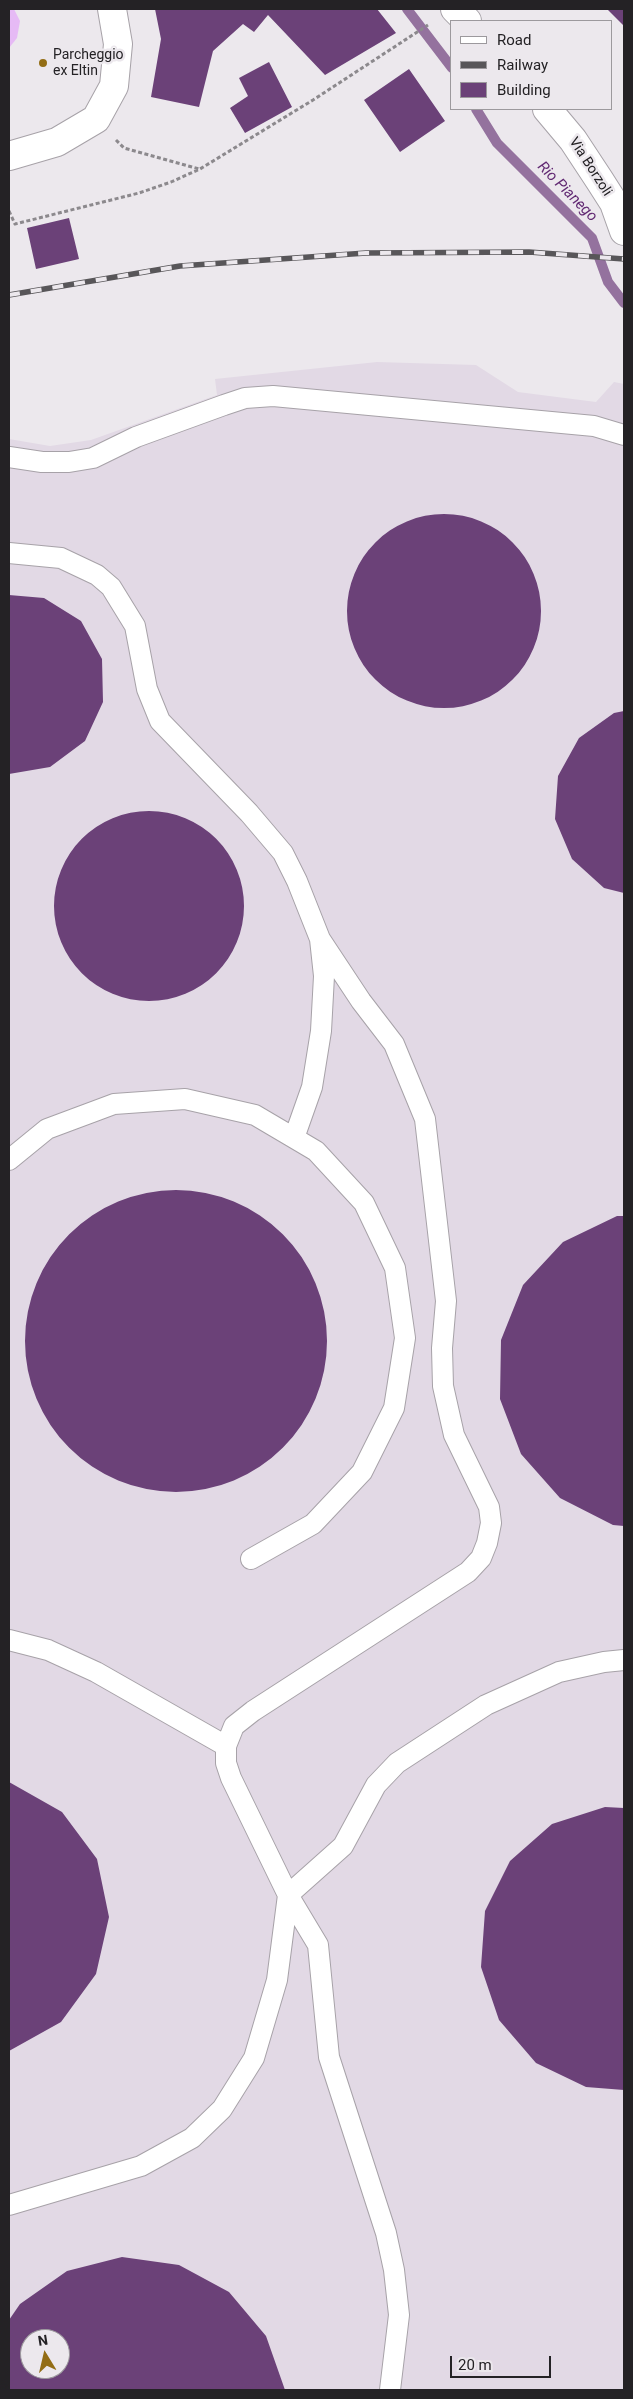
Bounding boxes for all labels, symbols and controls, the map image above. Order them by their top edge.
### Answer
legend [450,20,613,110]
text: Road [497,31,531,49]
place label: Parcheggio ex Eltin [53,47,124,80]
text: Railway [497,56,548,74]
marker: Parcheggio ex Eltin [37,57,49,69]
text: Building [497,81,551,99]
street label: Via Borzoli [565,135,615,199]
water label: Rio Pianego [533,158,601,226]
north arrow [20,2329,70,2379]
text: N [37,2331,49,2349]
scale bar [453,2346,554,2378]
text: 20 m [458,2356,492,2374]

